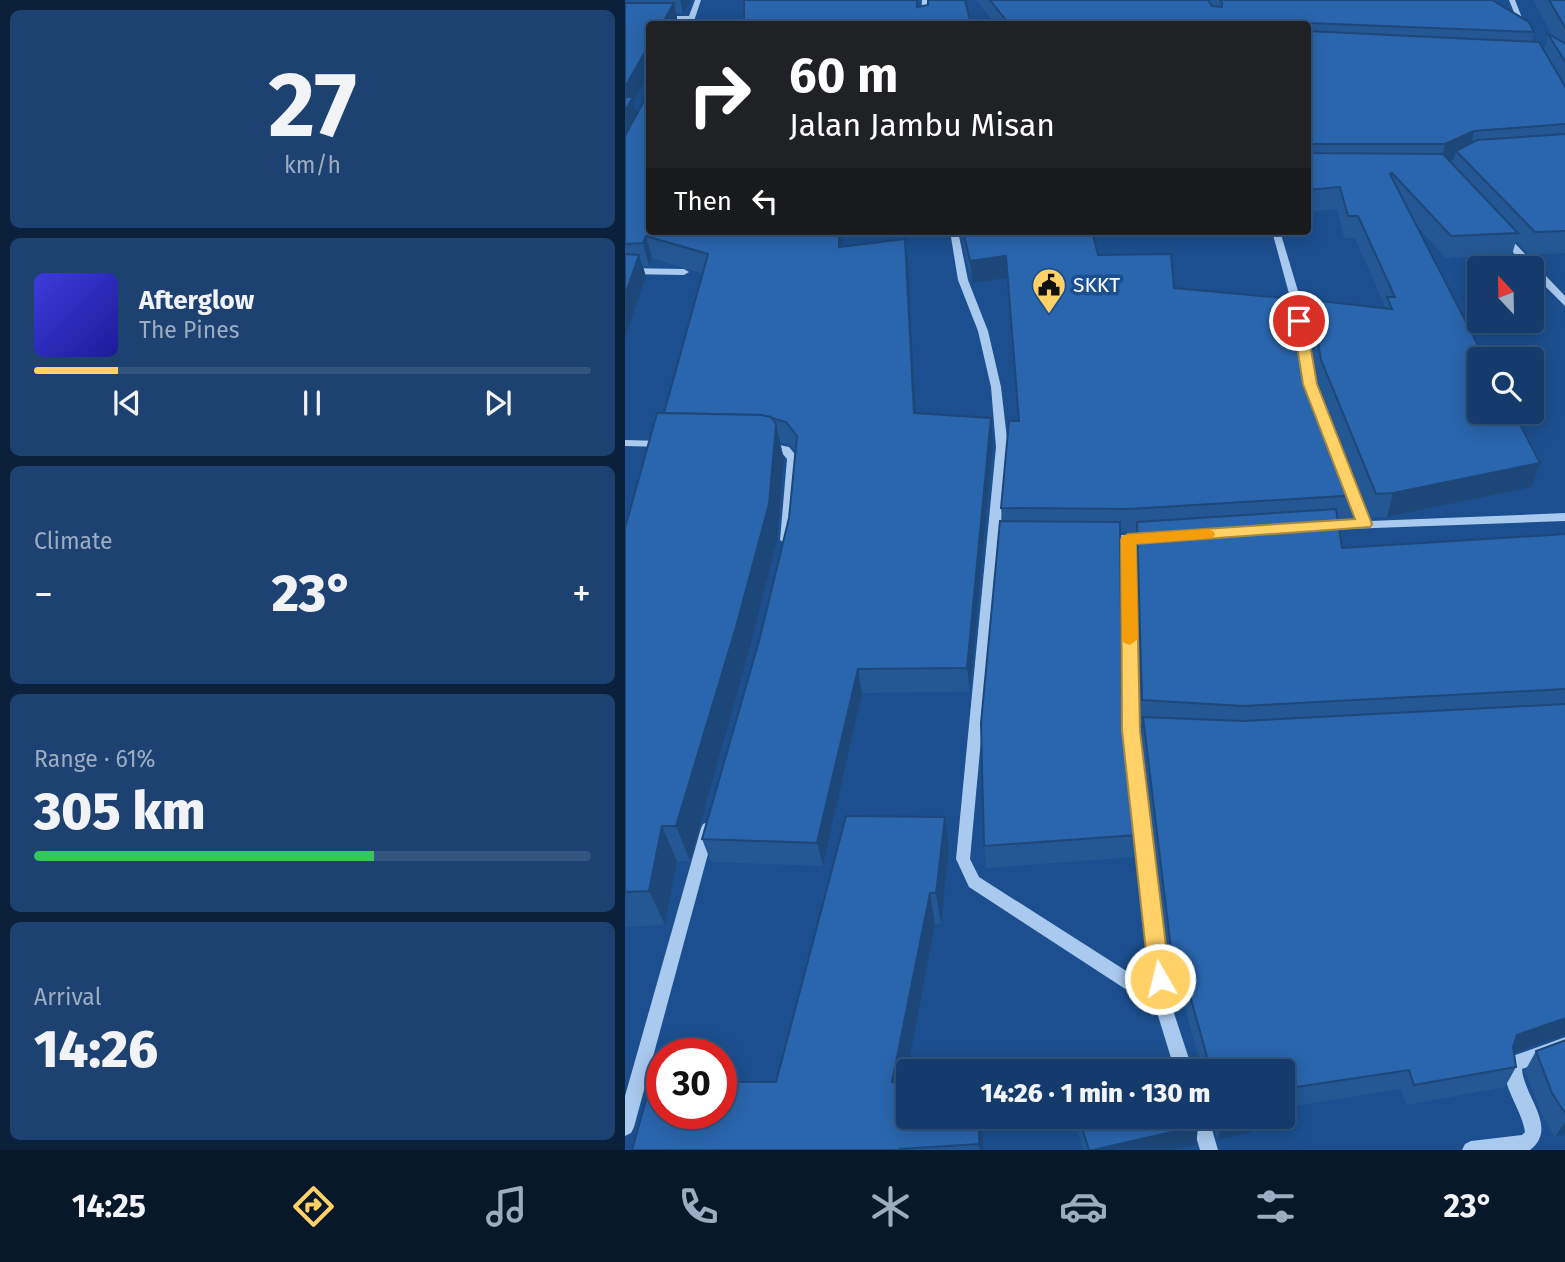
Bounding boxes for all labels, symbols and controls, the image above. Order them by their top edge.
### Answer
text: 60 m [789,46,898,105]
icon: right [674,49,765,140]
text: 27 [268,51,357,160]
text: Jalan Jambu Misan [789,106,1055,144]
text: km/h [284,151,341,179]
icon: left [746,182,784,220]
text: Then [674,186,732,217]
north arrow [1467,256,1544,332]
map controls [1467,256,1544,424]
public building icon: SKKT [1030,266,1068,315]
place label: SKKT [1073,272,1120,298]
text: Afterglow [139,285,254,316]
pin [1269,291,1329,351]
icon: arrive [1280,302,1318,340]
text: The Pines [139,316,240,344]
button: search [1467,347,1544,424]
icon: previous [108,384,146,422]
icon: pause [293,384,331,422]
icon: next [479,384,517,422]
text: Climate [34,527,113,555]
text: 23° [272,562,353,625]
text: − [34,571,53,617]
text: + [572,571,591,617]
text: Range · 61% [34,745,156,773]
text: 305 km [34,780,206,843]
position arrow [1123,942,1197,1016]
text: Arrival [34,983,101,1011]
text: 14:26 [34,1018,158,1081]
speed limit sign: 30 [646,1038,737,1129]
text: 14:26 · 1 min · 130 m [981,1078,1210,1109]
icon: directions [289,1182,338,1231]
icon: music [482,1182,531,1231]
icon: phone [674,1182,723,1231]
icon: climate [866,1182,915,1231]
icon: car [1059,1182,1108,1231]
icon: filters [1251,1182,1300,1231]
text: 14:25 [72,1187,146,1225]
text: 23° [1444,1187,1493,1225]

